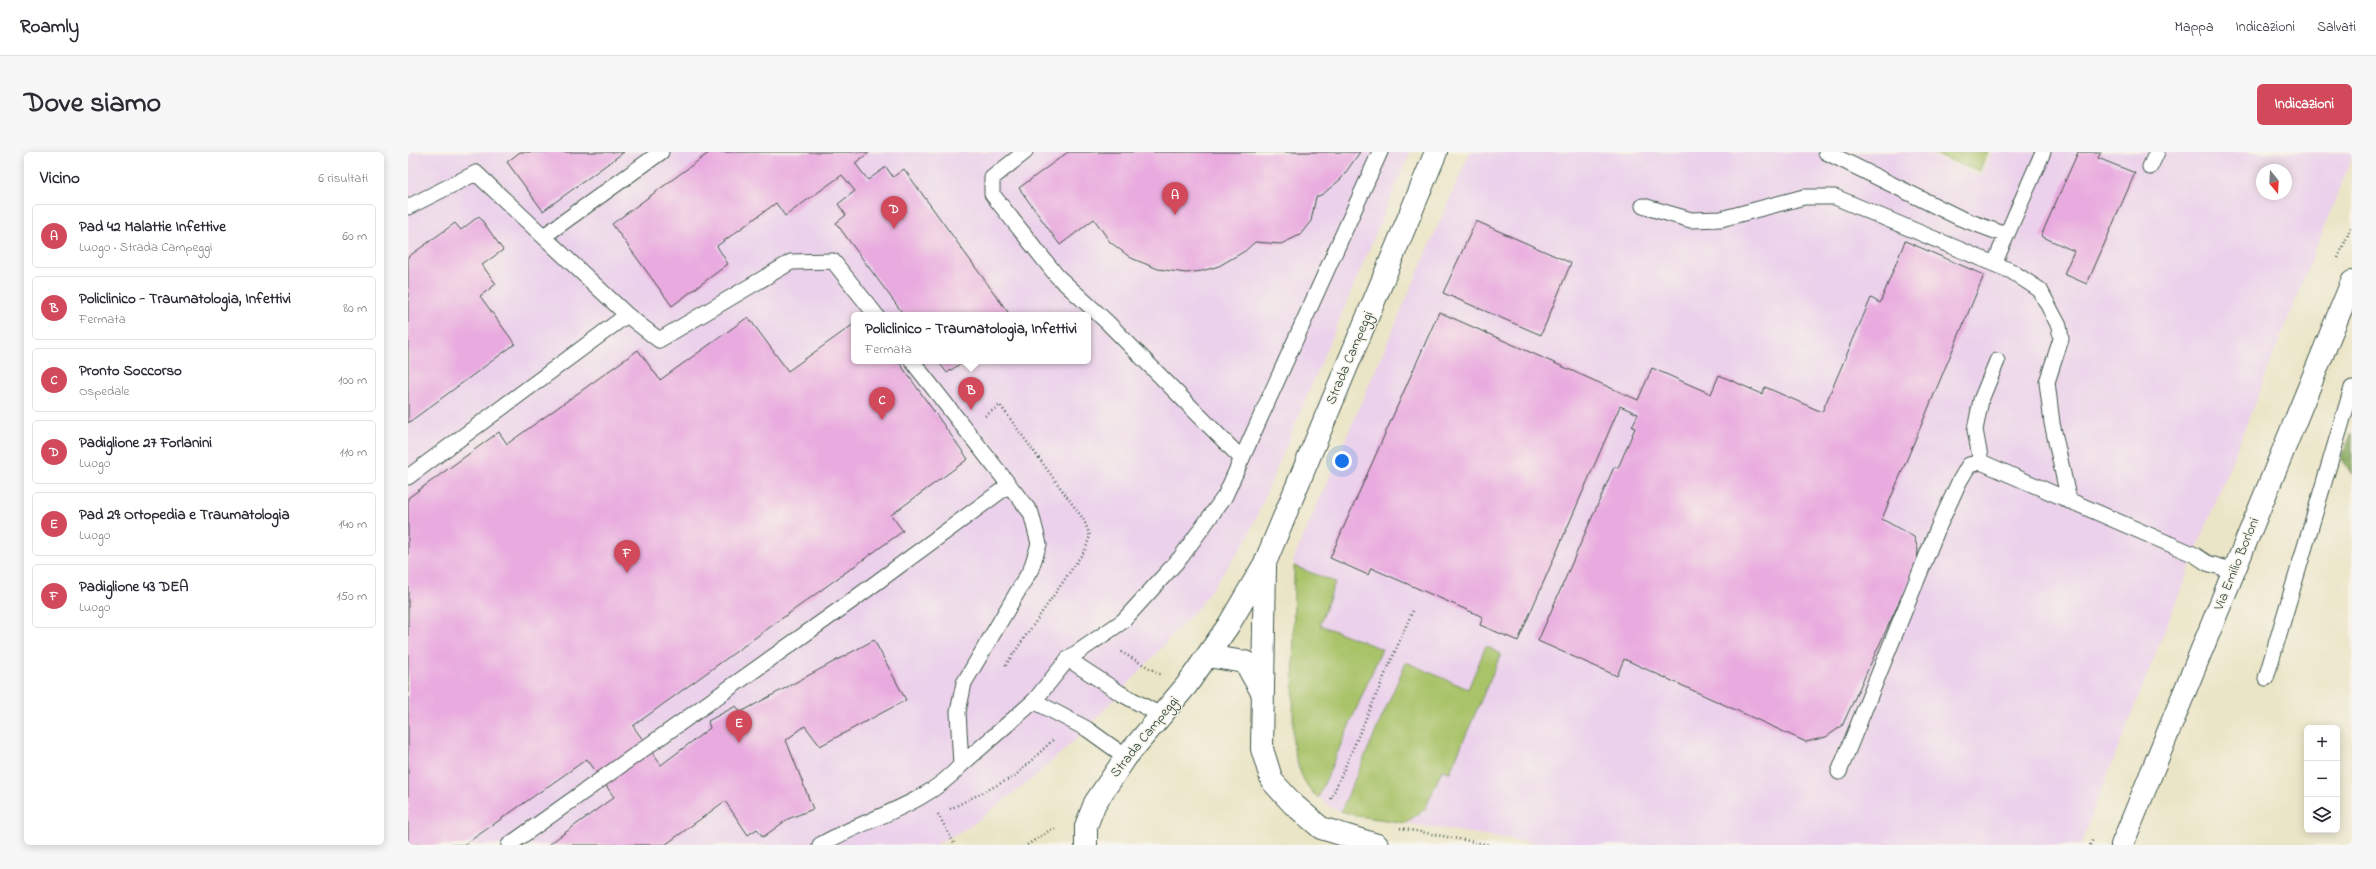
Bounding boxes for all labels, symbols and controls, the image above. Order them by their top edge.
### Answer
text: Roamly [20,14,79,41]
text: Mappa [2175,17,2213,38]
text: Indicazioni [2235,17,2295,38]
text: Salvati [2317,17,2356,38]
text: Dove siamo [24,84,161,125]
button: Indicazioni [2257,84,2352,125]
north arrow [2256,164,2292,200]
text: Vicino [40,166,80,191]
text: 6 risultati [318,169,368,188]
pin: A [1162,182,1188,215]
pin: D [881,196,907,229]
text: Pad 42 Malattie Infettive [79,216,226,238]
text: A [50,227,58,246]
text: 60 m [342,227,367,246]
text: Luogo · Strada Campeggi [79,238,212,257]
text: Policlinico - Traumatologia, Infettivi [79,288,291,310]
text: B [50,299,58,318]
text: 80 m [343,299,367,318]
street label: Strada Campeggi [1321,308,1380,408]
text: Fermata [79,310,126,329]
popup [851,312,1091,364]
text: Policlinico - Traumatologia, Infettivi [865,318,1077,340]
text: Fermata [865,340,912,359]
text: Pronto Soccorso [79,360,182,382]
text: C [50,371,58,390]
text: 100 m [338,371,367,390]
pin: B [958,377,984,410]
text: Ospedale [79,382,129,401]
pin: C [869,387,895,420]
text: Padiglione 27 Forlanini [79,432,212,454]
text: D [49,443,59,462]
text: 110 m [340,443,367,462]
your location [1332,451,1352,471]
text: Luogo [79,454,111,473]
text: Pad 29: Ortopedia e Traumatologia [79,504,290,526]
street label: Via Emilio Borloni [2208,514,2265,615]
text: E [50,515,58,534]
text: 140 m [339,515,367,534]
text: Luogo [79,526,111,545]
pin: F [614,540,640,573]
text: Padiglione 43 DEA [79,576,189,598]
text: F [50,587,58,606]
text: 150 m [336,587,367,606]
text: Luogo [79,598,111,617]
street label: Strada Campeggi [1105,692,1185,783]
pin: E [726,710,752,743]
map controls [2304,725,2340,833]
button: + [2304,725,2340,761]
button: − [2304,761,2340,797]
button: layers [2304,797,2340,833]

